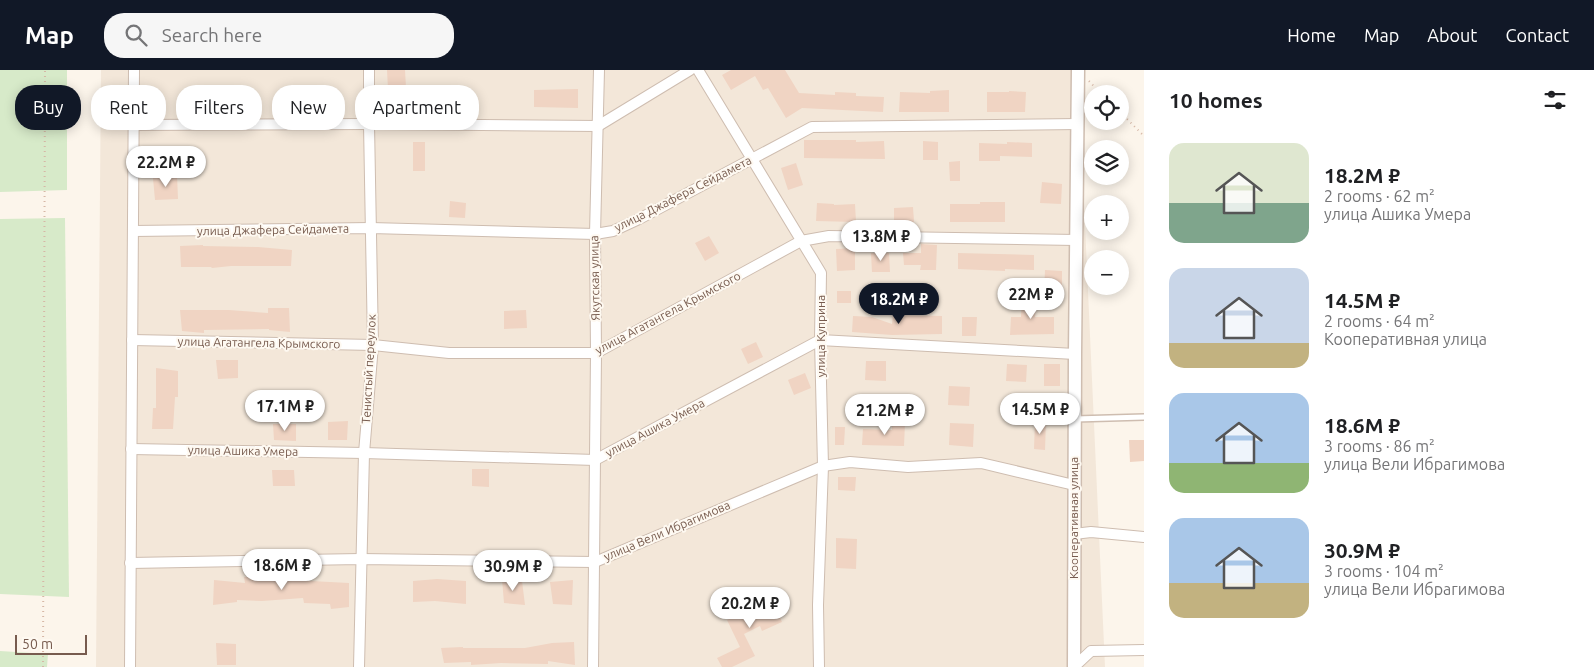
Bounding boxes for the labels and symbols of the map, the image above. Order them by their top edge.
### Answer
pin: 22.2M ₽ [120,146,212,188]
street label: улица Джафера Сейдамета [612,153,753,234]
pin: 13.8M ₽ [835,220,927,262]
street label: улица Джафера Сейдамета [197,222,349,237]
street label: Якутская улица [587,235,602,321]
street label: улица Агатангела Крымского [593,269,743,356]
pin: 22M ₽ [996,278,1066,320]
pin: 18.2M ₽ [853,282,945,325]
street label: улица Куприна [814,295,827,377]
street label: Тенистый переулок [359,314,378,424]
street label: улица Агатангела Крымского [178,335,340,350]
pin: 17.1M ₽ [239,390,331,432]
pin: 14.5M ₽ [994,392,1086,435]
pin: 21.2M ₽ [839,394,931,436]
street label: улица Ашика Умера [603,396,707,459]
street label: улица Ашика Умера [188,443,298,458]
street label: Кооперативная улица [1067,457,1080,579]
street label: улица Вели Ибрагимова [602,498,732,563]
pin: 18.6M ₽ [236,548,328,591]
pin: 30.9M ₽ [467,550,559,592]
pin: 20.2M ₽ [704,586,796,629]
scale bar [15,632,88,655]

